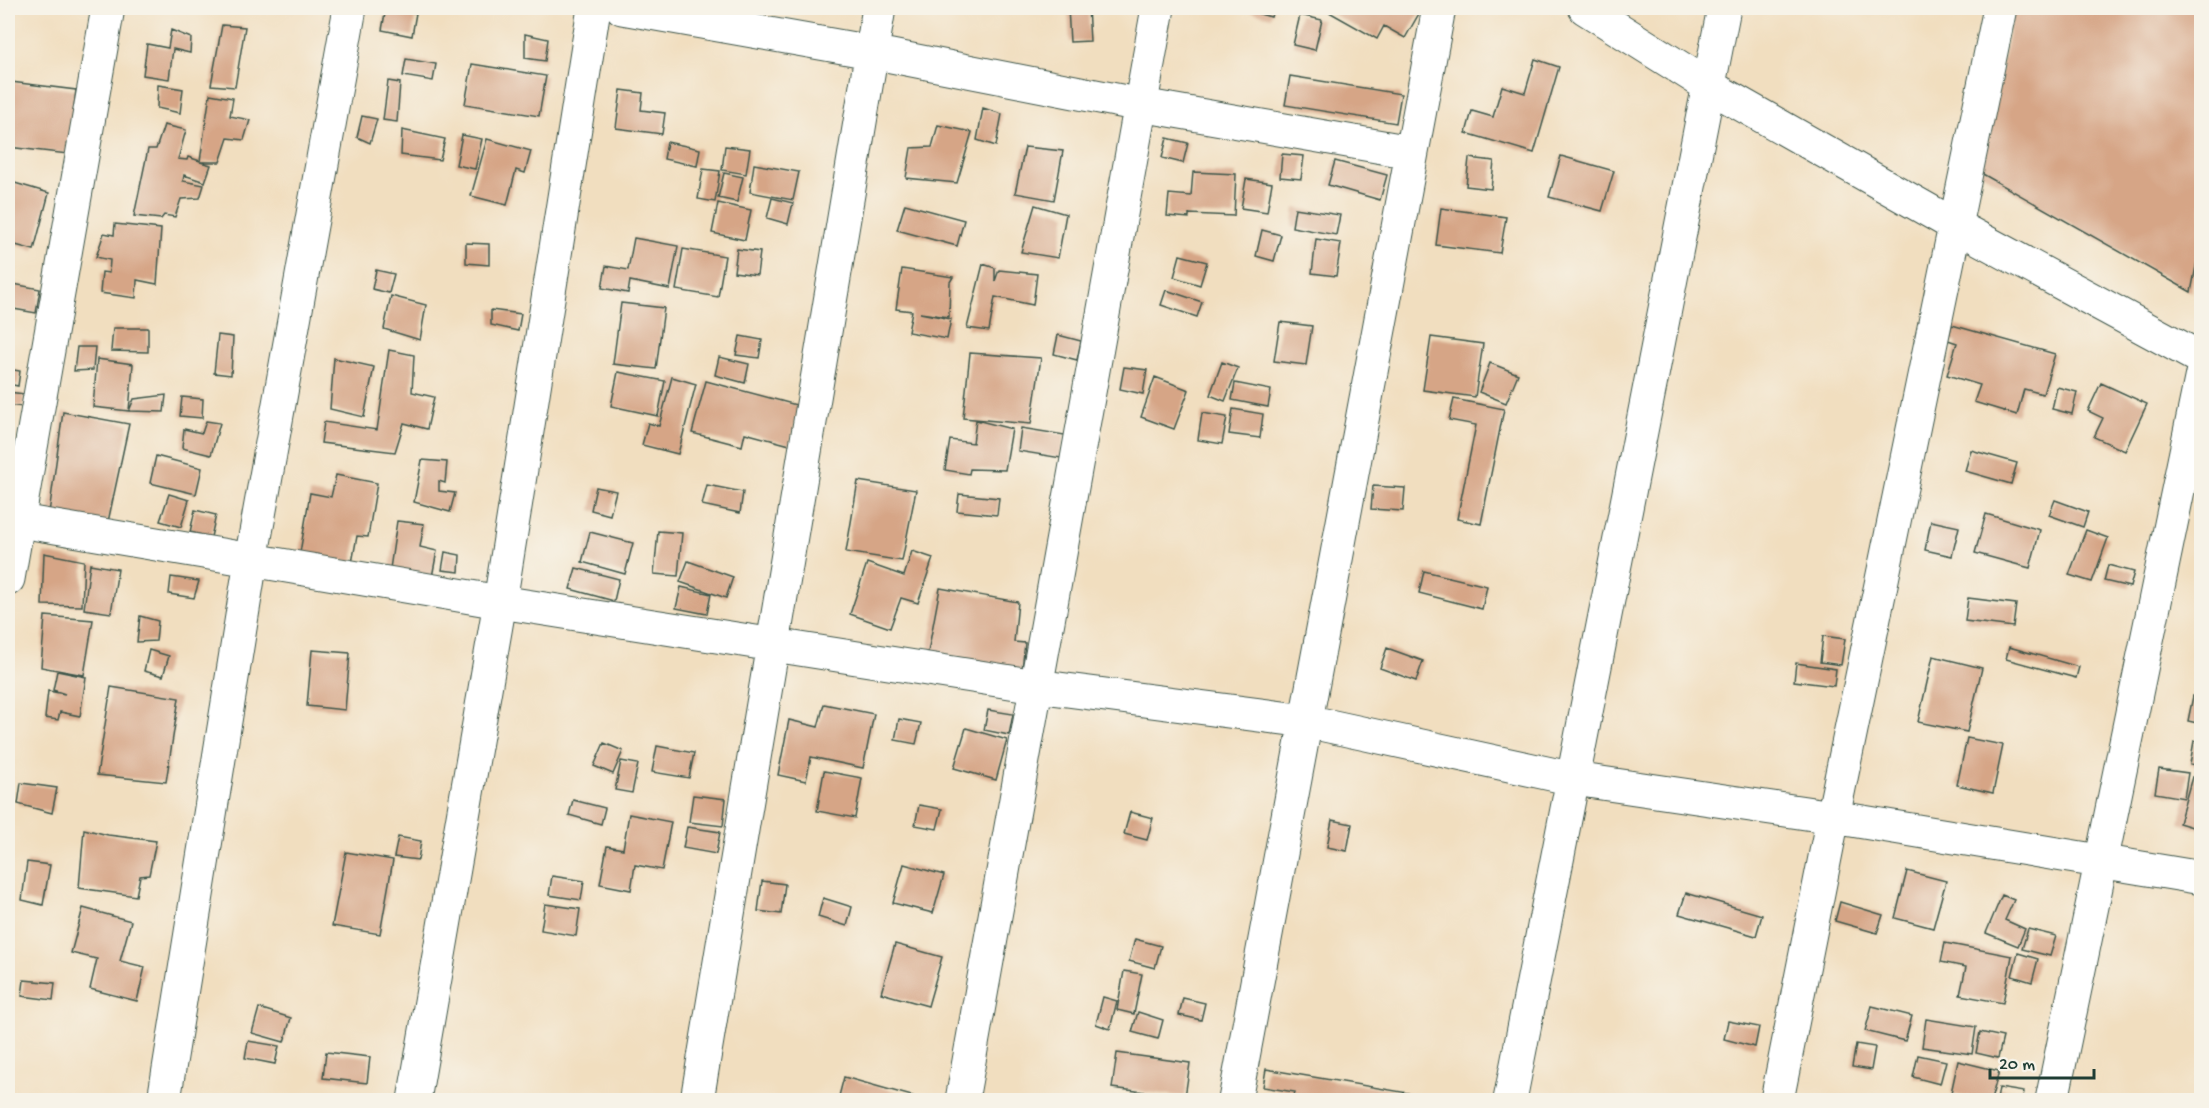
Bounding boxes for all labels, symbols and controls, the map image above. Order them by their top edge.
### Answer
scale bar [1990,1042,2094,1080]
text: 20 m [1999,1055,2035,1076]

